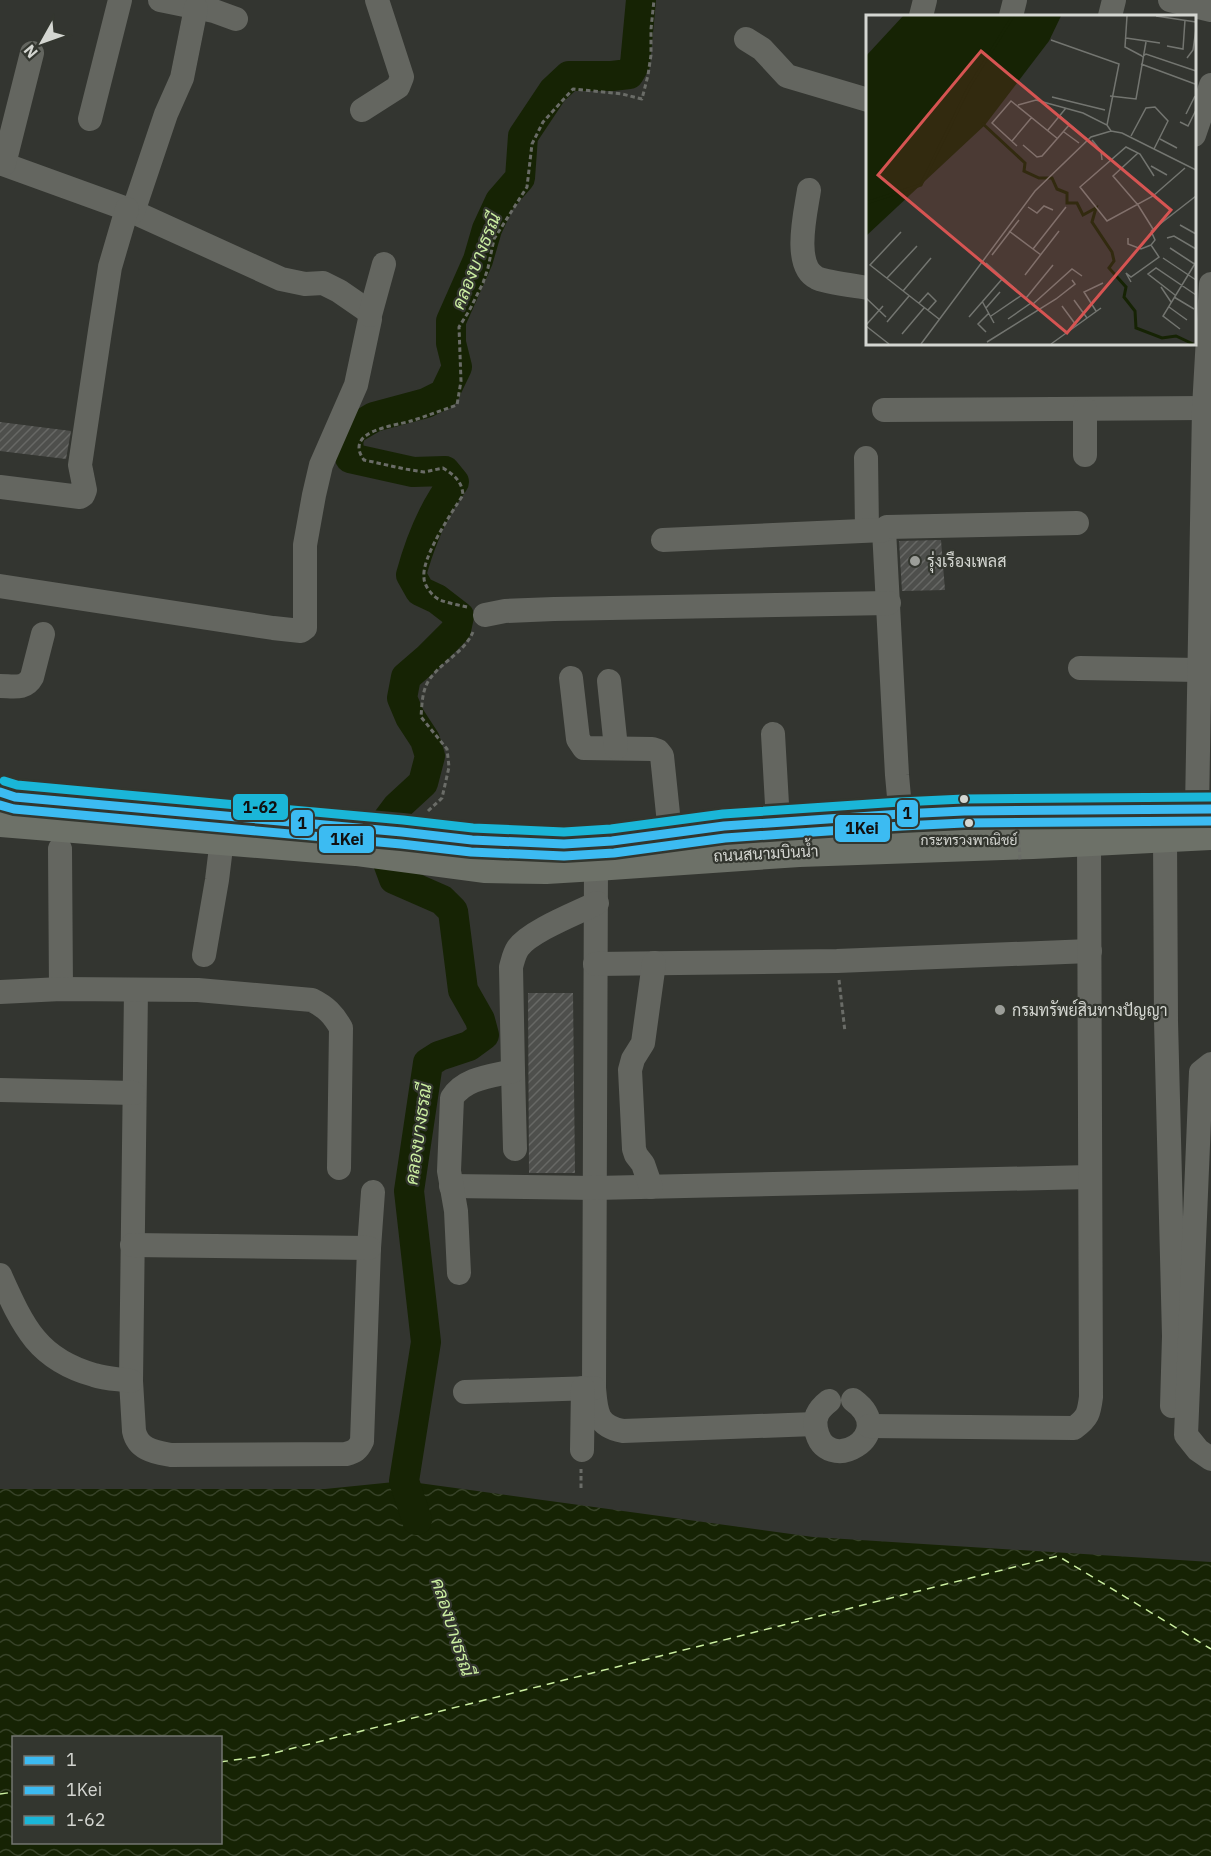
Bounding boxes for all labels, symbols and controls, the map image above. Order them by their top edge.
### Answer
north arrow [12,12,72,72]
inset map [866,15,1196,345]
text: N [19,41,42,63]
water label: คลองบางธรณี [445,208,506,313]
place label: รุ่งเรืองเพลส [927,551,1006,573]
marker: รุ่งเรืองเพลส [908,554,922,568]
line badge: 1-62 [232,793,289,821]
unlabelled marker [958,793,970,805]
text: 1-62 [242,797,278,817]
line badge: 1 [896,799,919,828]
text: 1 [902,803,912,823]
line badge: 1 [290,809,314,837]
text: 1 [297,813,307,833]
line badge: 1Kei [834,814,891,843]
marker: กระทรวงพาณิชย์ [963,817,975,829]
text: 1Kei [845,818,879,838]
line badge: 1Kei [318,825,375,854]
text: 1Kei [330,829,364,849]
place label: กระทรวงพาณิชย์ [921,831,1017,849]
street label: ถนนสนามบินน้ำ [713,836,819,866]
place label: กรมทรัพย์สินทางปัญญา [1012,998,1168,1020]
marker: กรมทรัพย์สินทางปัญญา [993,1003,1007,1017]
water label: คลองบางธรณี [399,1081,437,1186]
water label: คลองบางธรณี [426,1575,481,1680]
legend [12,1736,222,1844]
text: 1 [66,1748,77,1771]
text: 1Kei [66,1778,102,1801]
text: 1-62 [66,1808,106,1831]

